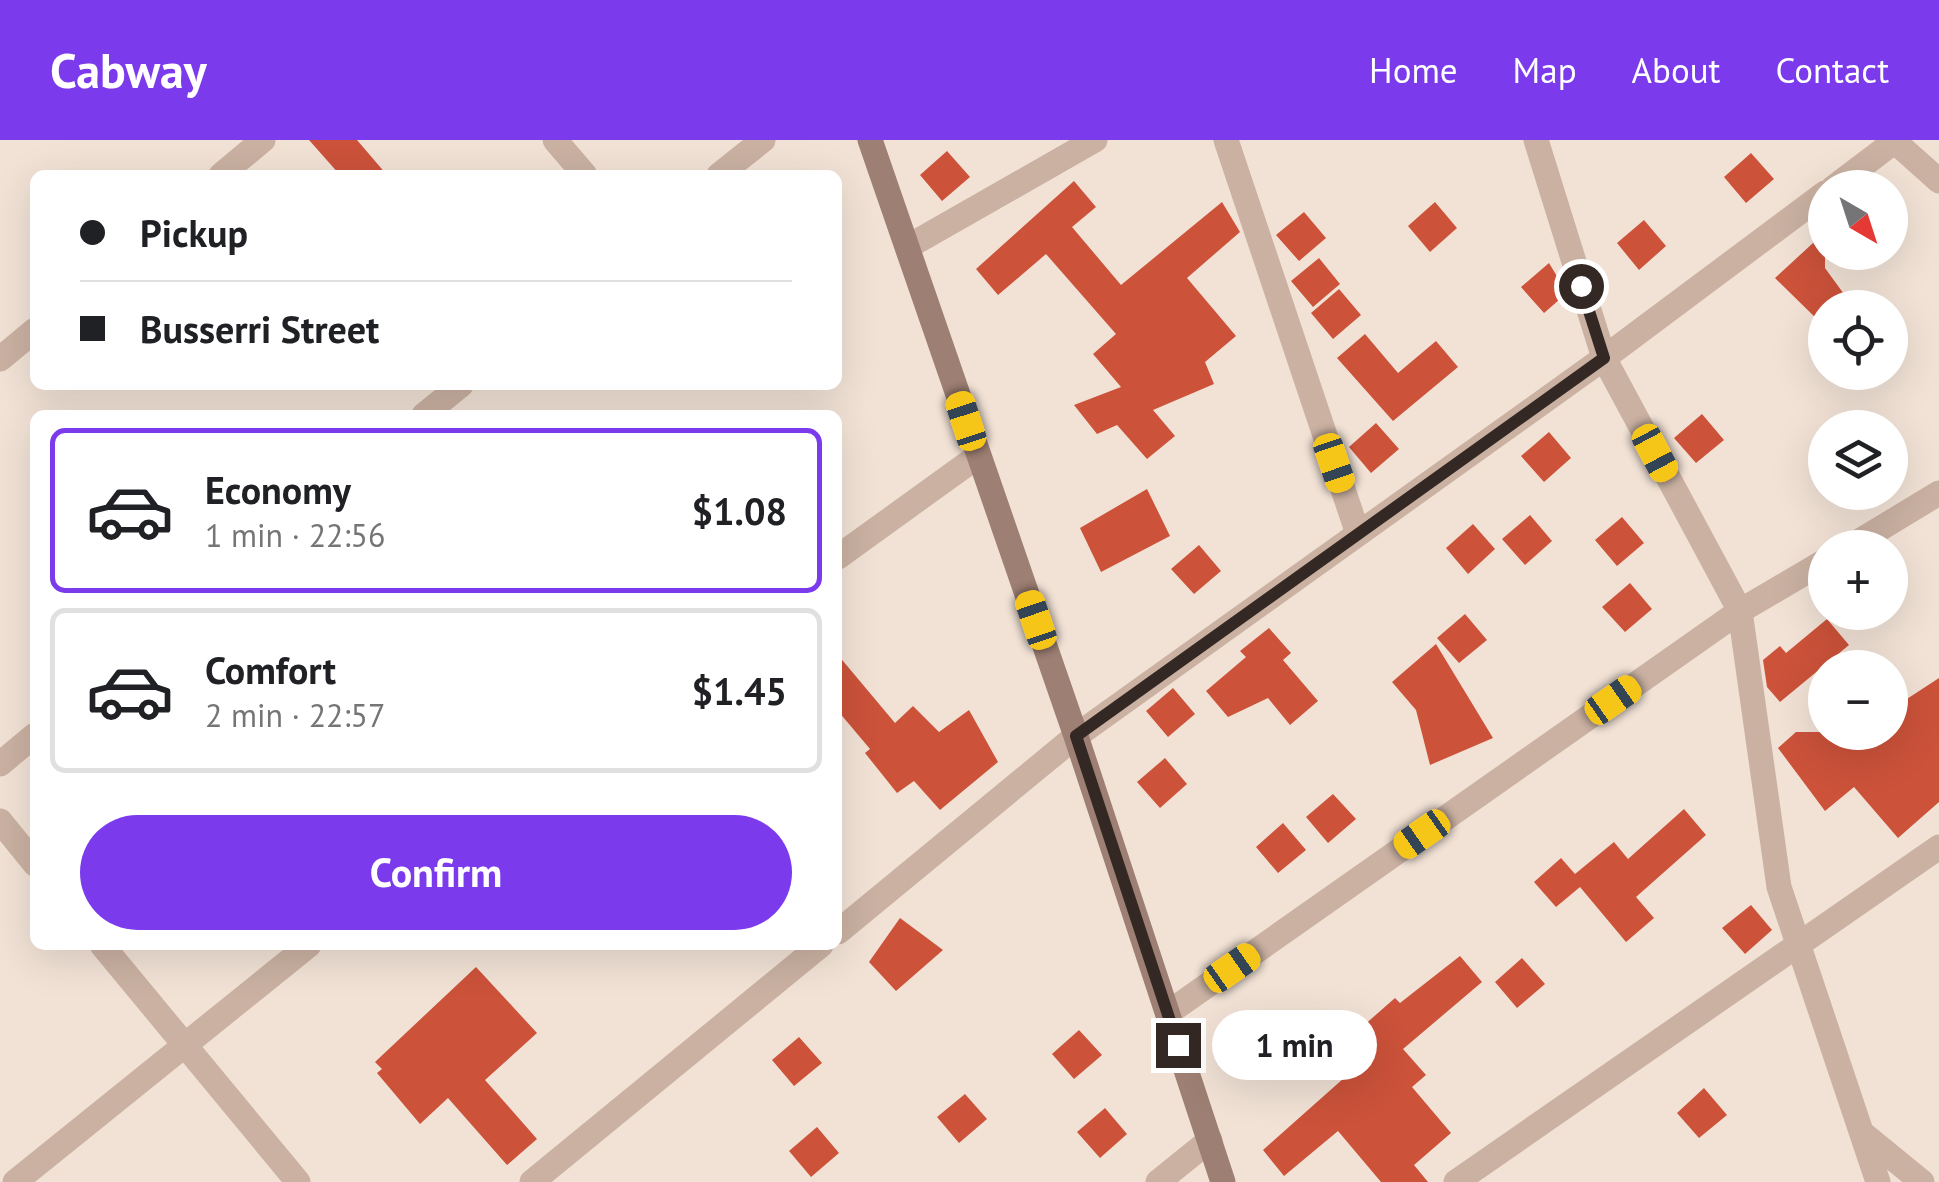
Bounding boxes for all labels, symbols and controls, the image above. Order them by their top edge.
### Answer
text: Cabway [50,39,207,101]
text: Home [1369,47,1458,93]
text: Map [1513,47,1577,93]
text: About [1632,47,1720,93]
text: Contact [1775,47,1889,93]
north arrow [1808,170,1908,270]
map controls [1808,170,1908,750]
text: Pickup [140,208,248,257]
route start [1559,264,1604,309]
button: locate [1808,290,1908,390]
text: Busserri Street [140,304,379,353]
car [942,388,990,454]
button: layers [1808,410,1908,510]
car [1628,419,1682,487]
car [1310,430,1358,496]
text: Economy [205,465,351,514]
icon: car [85,466,175,556]
text: $1.08 [691,486,787,535]
text: 1 min · 22:56 [205,514,385,556]
button: + [1808,530,1908,630]
car [1012,587,1060,653]
text: Comfort [205,645,336,694]
icon: car [85,646,175,736]
button: − [1808,650,1908,750]
text: $1.45 [691,666,787,715]
car [1580,671,1646,729]
text: 2 min · 22:57 [205,694,385,736]
car [1389,805,1455,863]
button: Confirm [80,815,792,930]
car [1199,939,1265,997]
callout: 1 min [1213,1010,1378,1080]
route end [1156,1023,1201,1068]
text: 1 min [1255,1024,1334,1066]

